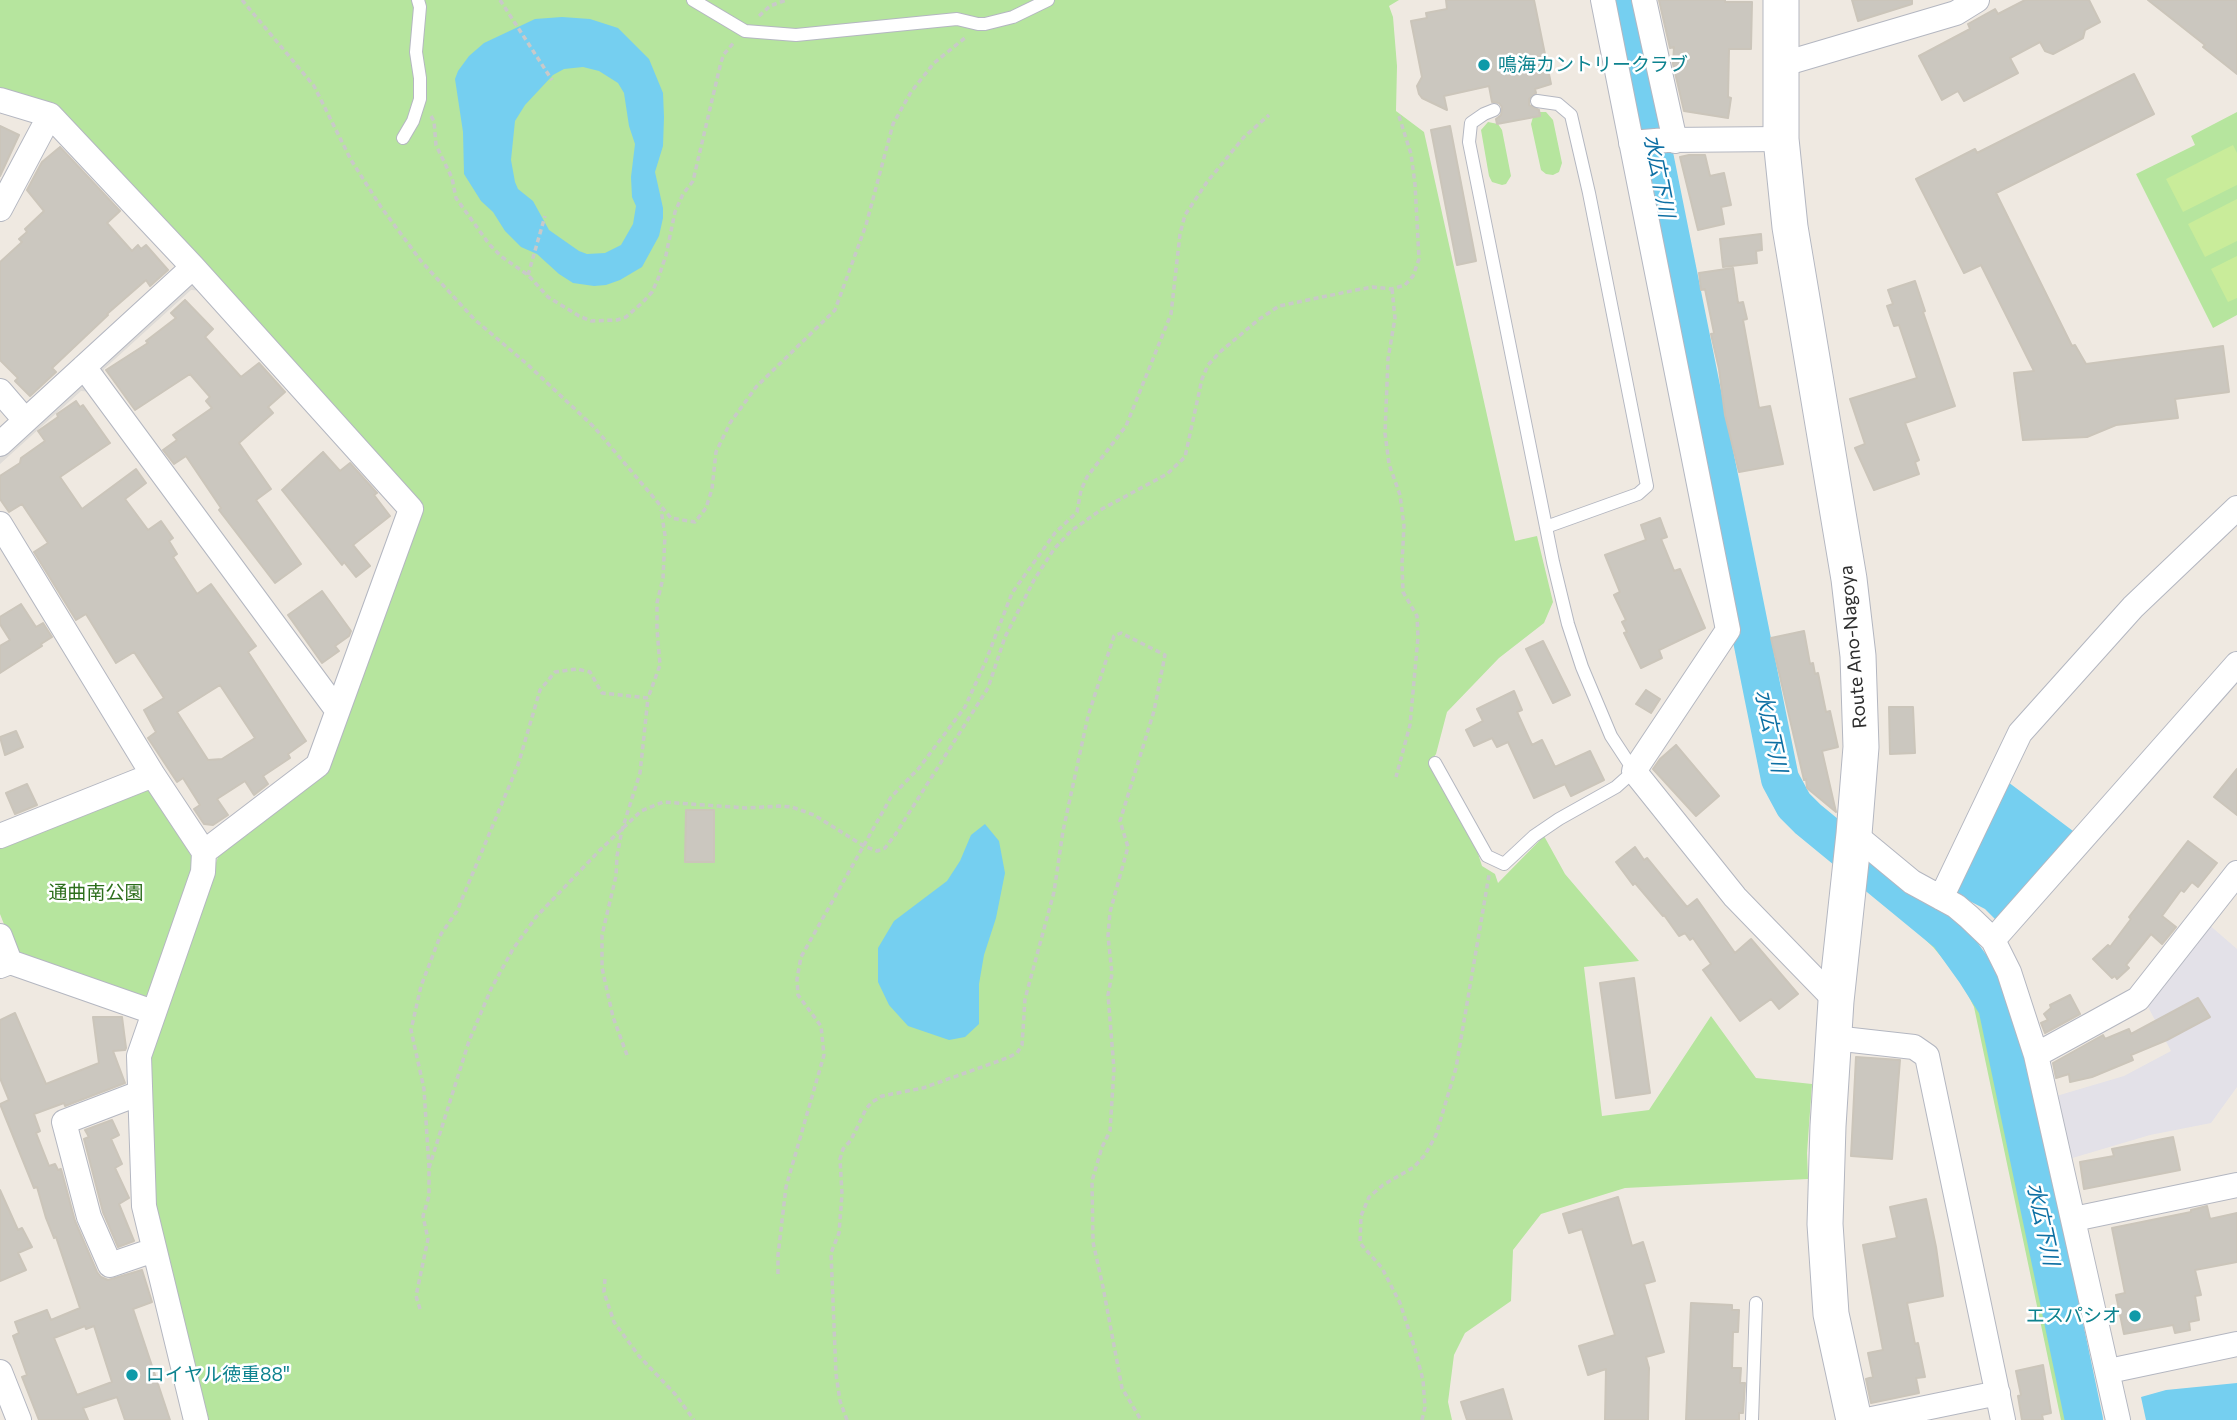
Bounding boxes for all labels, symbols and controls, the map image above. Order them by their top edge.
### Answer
place label: 鳴海カントリークラブ [1498,54,1688,76]
marker: 鳴海カントリークラブ [1476,57,1492,73]
water label: 水広下川 [1639,132,1679,220]
street label: Route Ano-Nagoya [1835,564,1871,730]
water label: 水広下川 [1750,687,1792,775]
park label: 通曲南公園 [49,882,143,904]
water label: 水広下川 [2022,1180,2064,1268]
place label: エスパシオ [2026,1305,2121,1327]
marker: エスパシオ [2127,1308,2143,1324]
place label: ロイヤル徳重88" [146,1364,290,1386]
marker: ロイヤル徳重88" [124,1367,140,1383]

